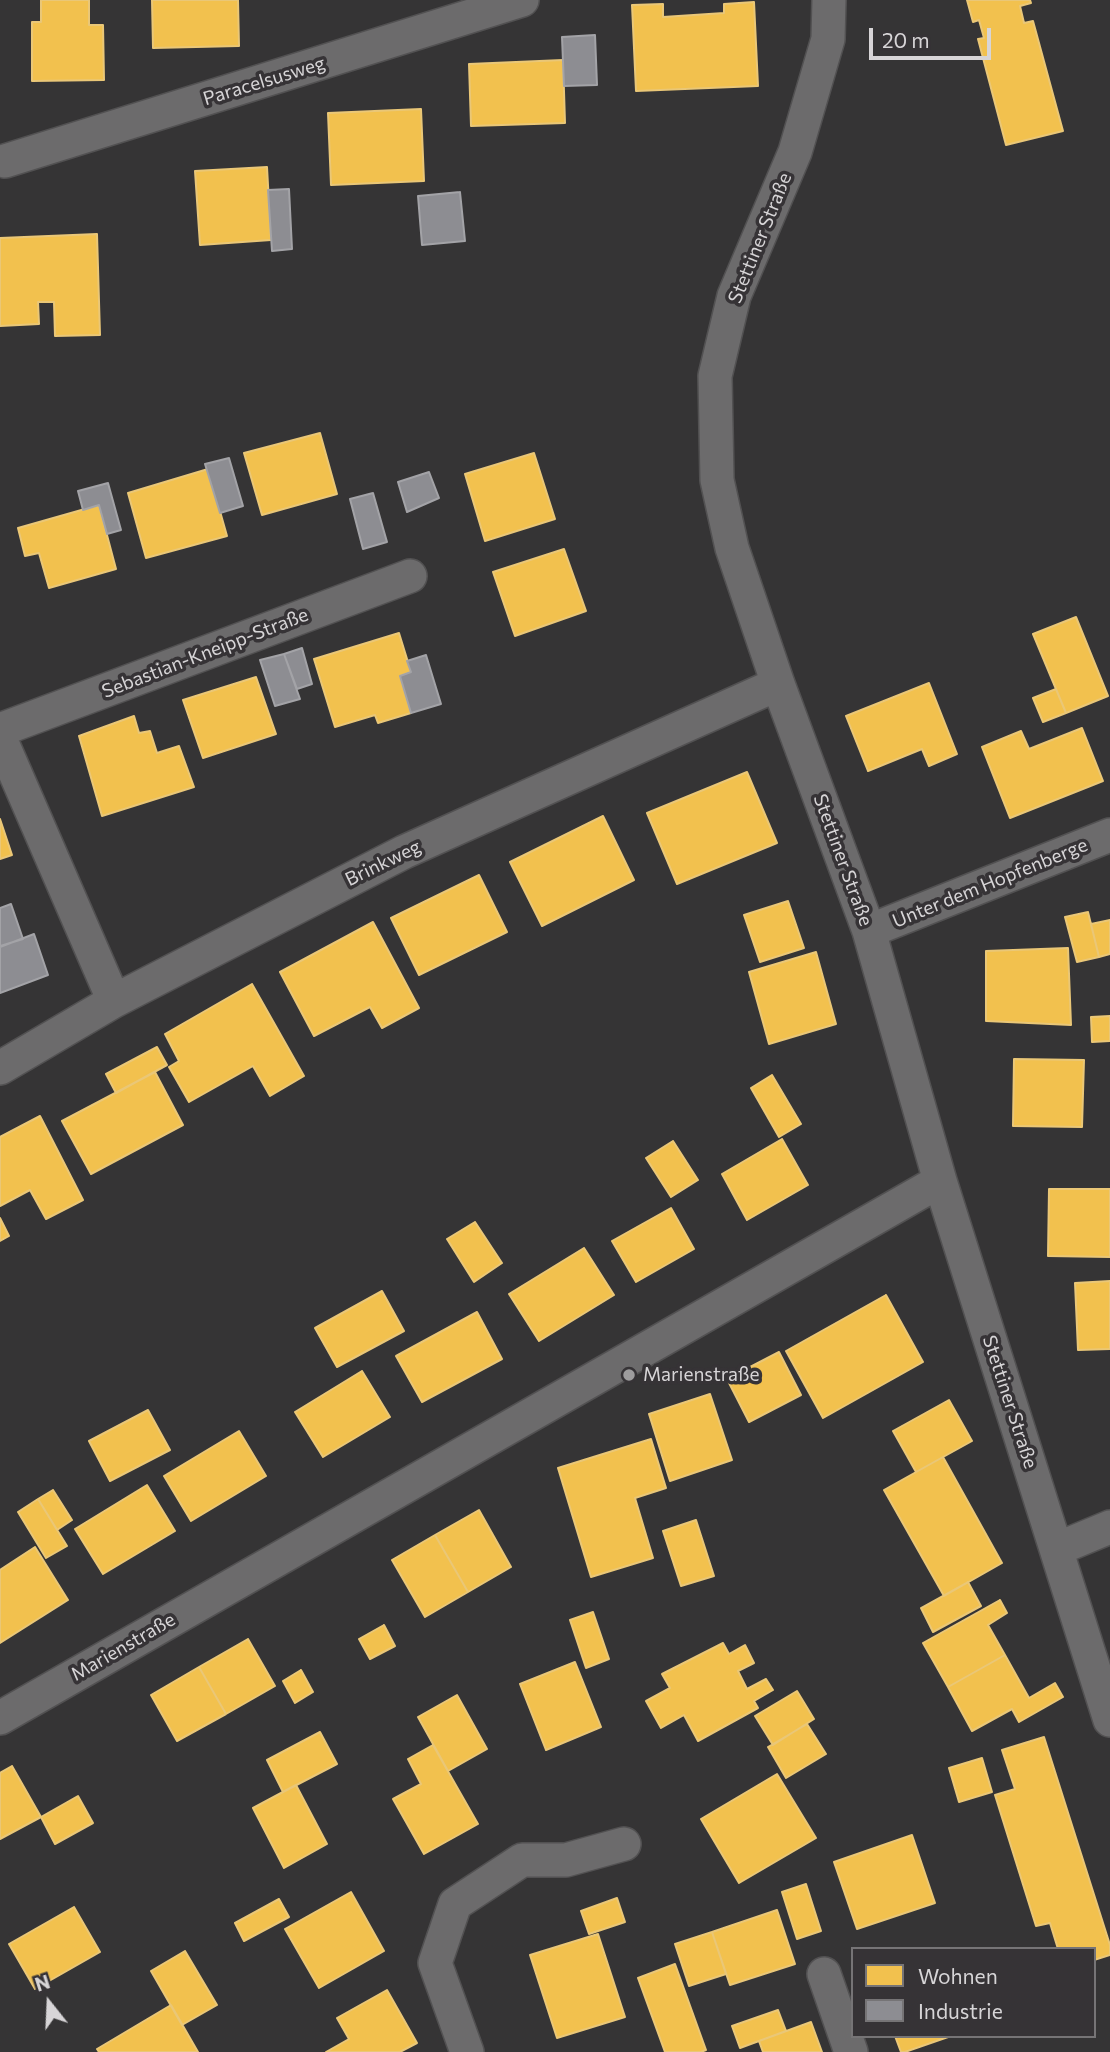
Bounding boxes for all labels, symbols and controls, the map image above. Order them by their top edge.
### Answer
scale bar [872,14,995,58]
text: 20 m [882,27,930,52]
street label: Paracelsusweg [200,52,328,110]
street label: Stettiner Straße [723,169,797,307]
street label: Sebastian-Kneipp-Straße [99,603,311,703]
street label: Stettiner Straße [809,791,877,929]
street label: Unter dem Hopfenberge [889,833,1091,933]
street label: Brinkweg [342,835,424,891]
street label: Stettiner Straße [978,1333,1042,1471]
place label: Marienstraße [643,1364,760,1386]
marker: Marienstraße [621,1367,637,1383]
street label: Marienstraße [67,1608,179,1686]
legend [851,1947,1096,2038]
text: Wohnen [918,1963,998,1988]
north arrow [14,1968,84,2038]
text: N [32,1969,53,1996]
text: Industrie [918,1998,1003,2023]

